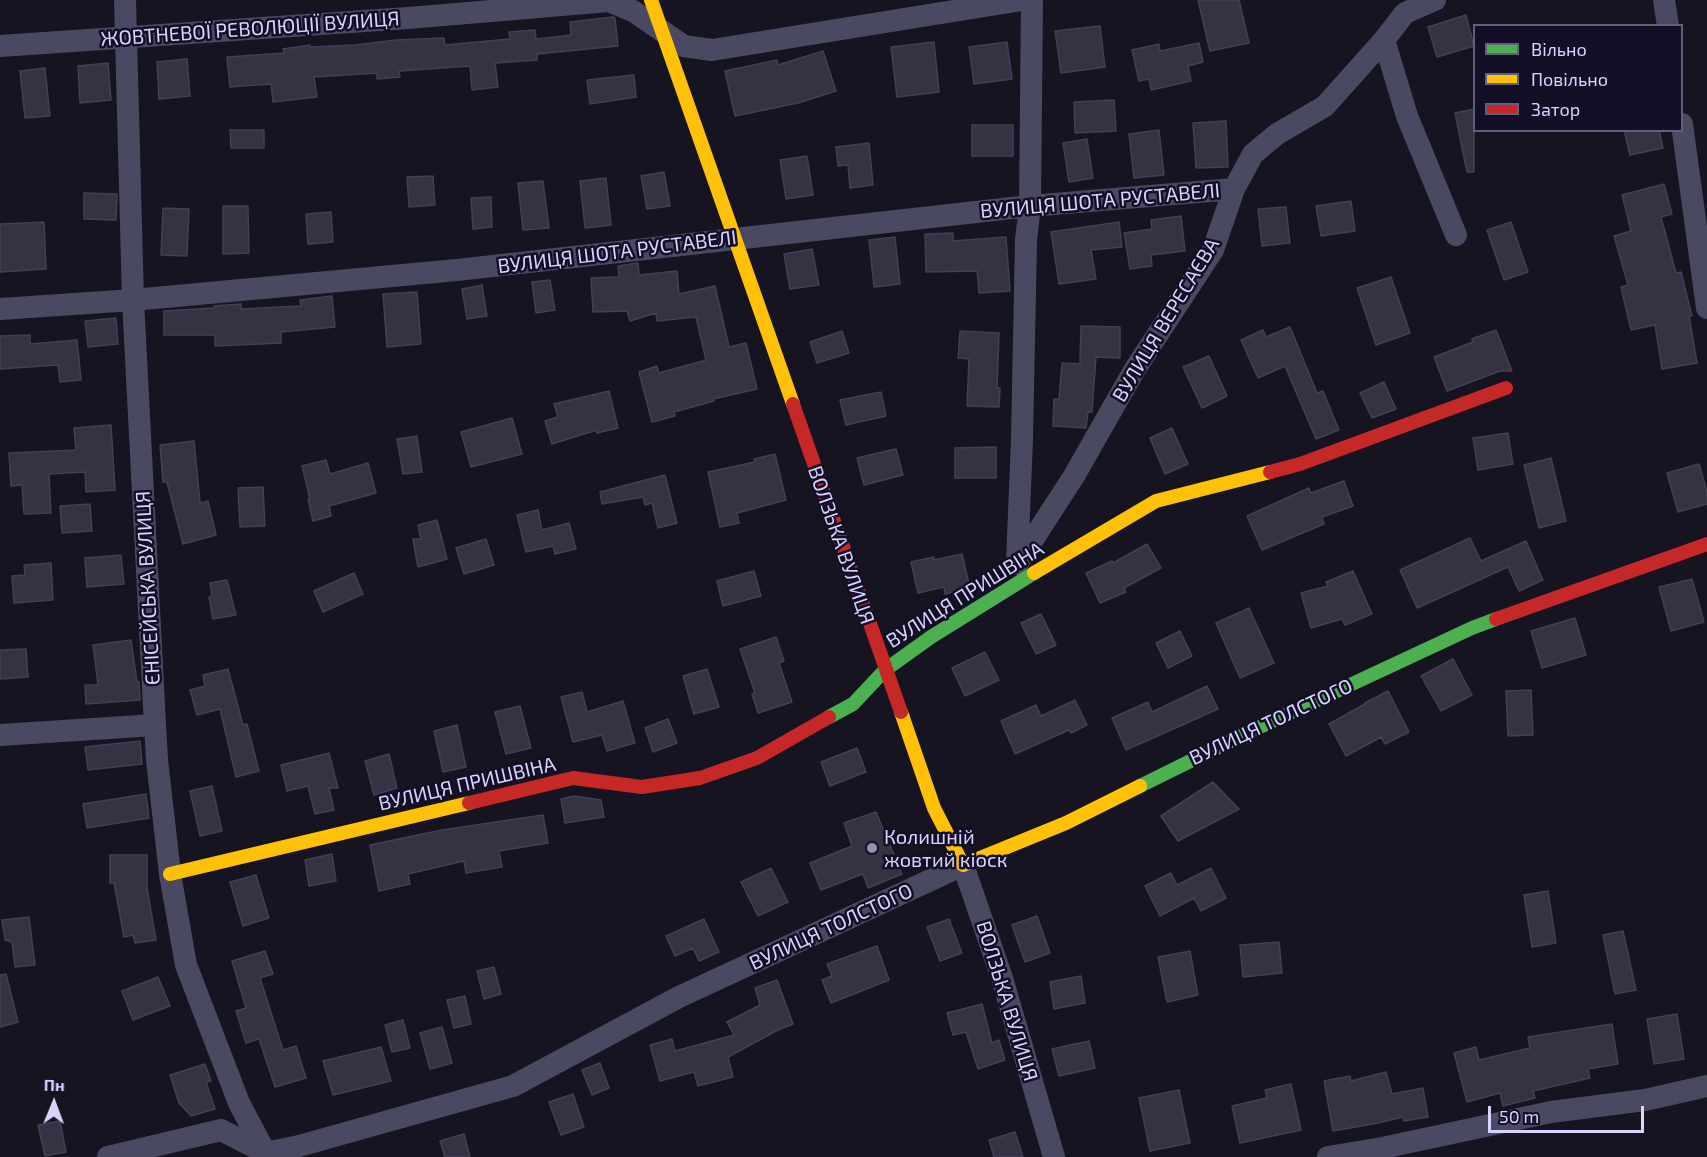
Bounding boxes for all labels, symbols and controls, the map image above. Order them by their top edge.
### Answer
street label: ЖОВТНЕВОЇ РЕВОЛЮЦІЇ ВУЛИЦЯ [100,7,400,51]
legend [1473,24,1683,132]
text: Вільно [1531,38,1587,60]
text: Повільно [1531,68,1608,90]
text: Затор [1531,98,1580,120]
street label: ВУЛИЦЯ ШОТА РУСТАВЕЛІ [979,179,1221,223]
street label: ВУЛИЦЯ ШОТА РУСТАВЕЛІ [496,225,738,279]
street label: ВУЛИЦЯ ВЕРЕСАЄВА [1108,234,1224,406]
street label: ВОЛЗЬКА ВУЛИЦЯ [803,463,879,627]
street label: ЄНІСЕЙСЬКА ВУЛИЦЯ [131,490,165,686]
street label: ВУЛИЦЯ ПРИШВІНА [882,537,1048,653]
street label: ВУЛИЦЯ ТОЛСТОГО [1186,674,1356,770]
street label: ВУЛИЦЯ ПРИШВІНА [376,752,558,816]
place label: Колишній жовтий кіоск [884,825,1008,872]
marker: Колишній жовтий кіоск [865,841,879,855]
street label: ВУЛИЦЯ ТОЛСТОГО [746,879,916,975]
street label: ВОЛЗЬКА ВУЛИЦЯ [971,918,1043,1084]
north arrow [24,1073,84,1133]
text: Пн [44,1075,65,1094]
scale bar [1491,1094,1647,1132]
text: 50 m [1499,1105,1539,1127]

